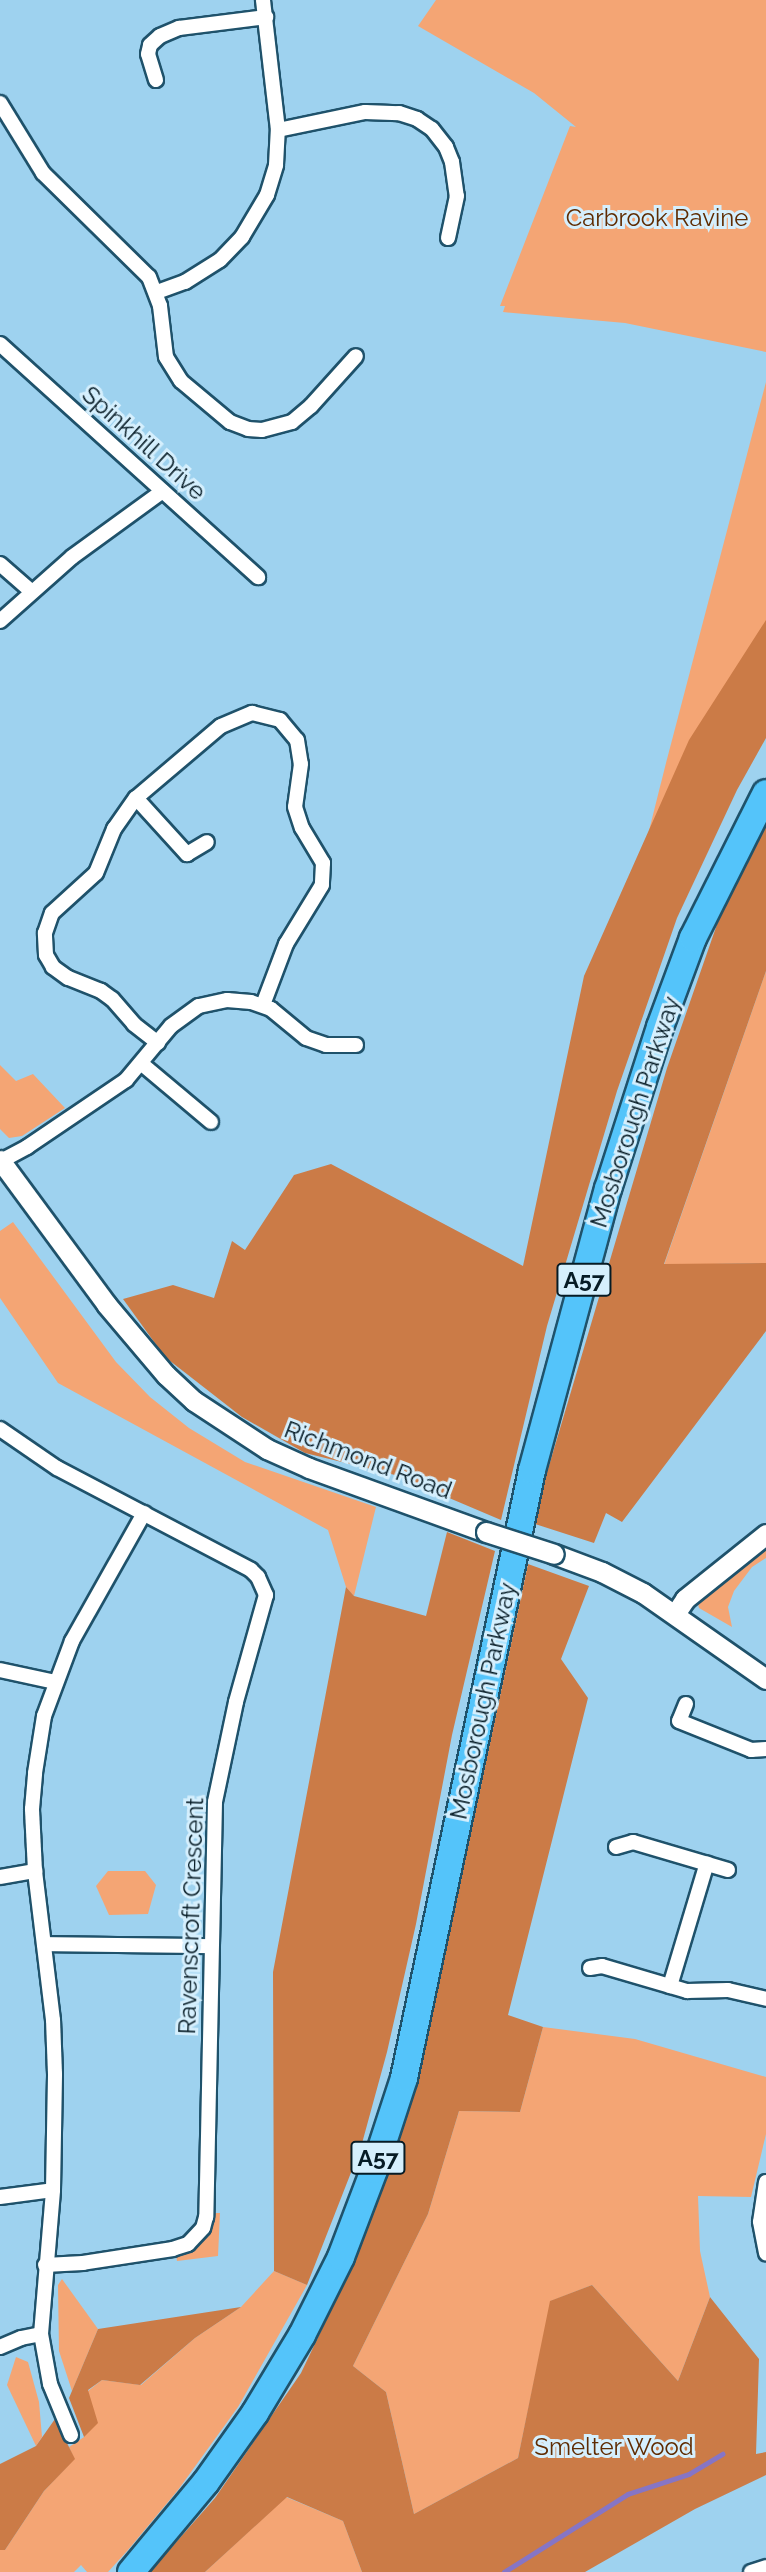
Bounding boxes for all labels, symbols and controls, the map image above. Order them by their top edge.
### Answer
park label: Carbrook Ravine [566,204,748,232]
street label: Spinkhill Drive [76,380,212,506]
street label: Mosborough Parkway [584,993,686,1231]
road number: A57 [556,1260,612,1300]
street label: Richmond Road [280,1415,456,1505]
street label: Mosborough Parkway [444,1580,522,1822]
street label: Ravenscroft Crescent [172,1797,210,2035]
road number: A57 [350,2138,406,2178]
park label: Smelter Wood [534,2433,694,2461]

